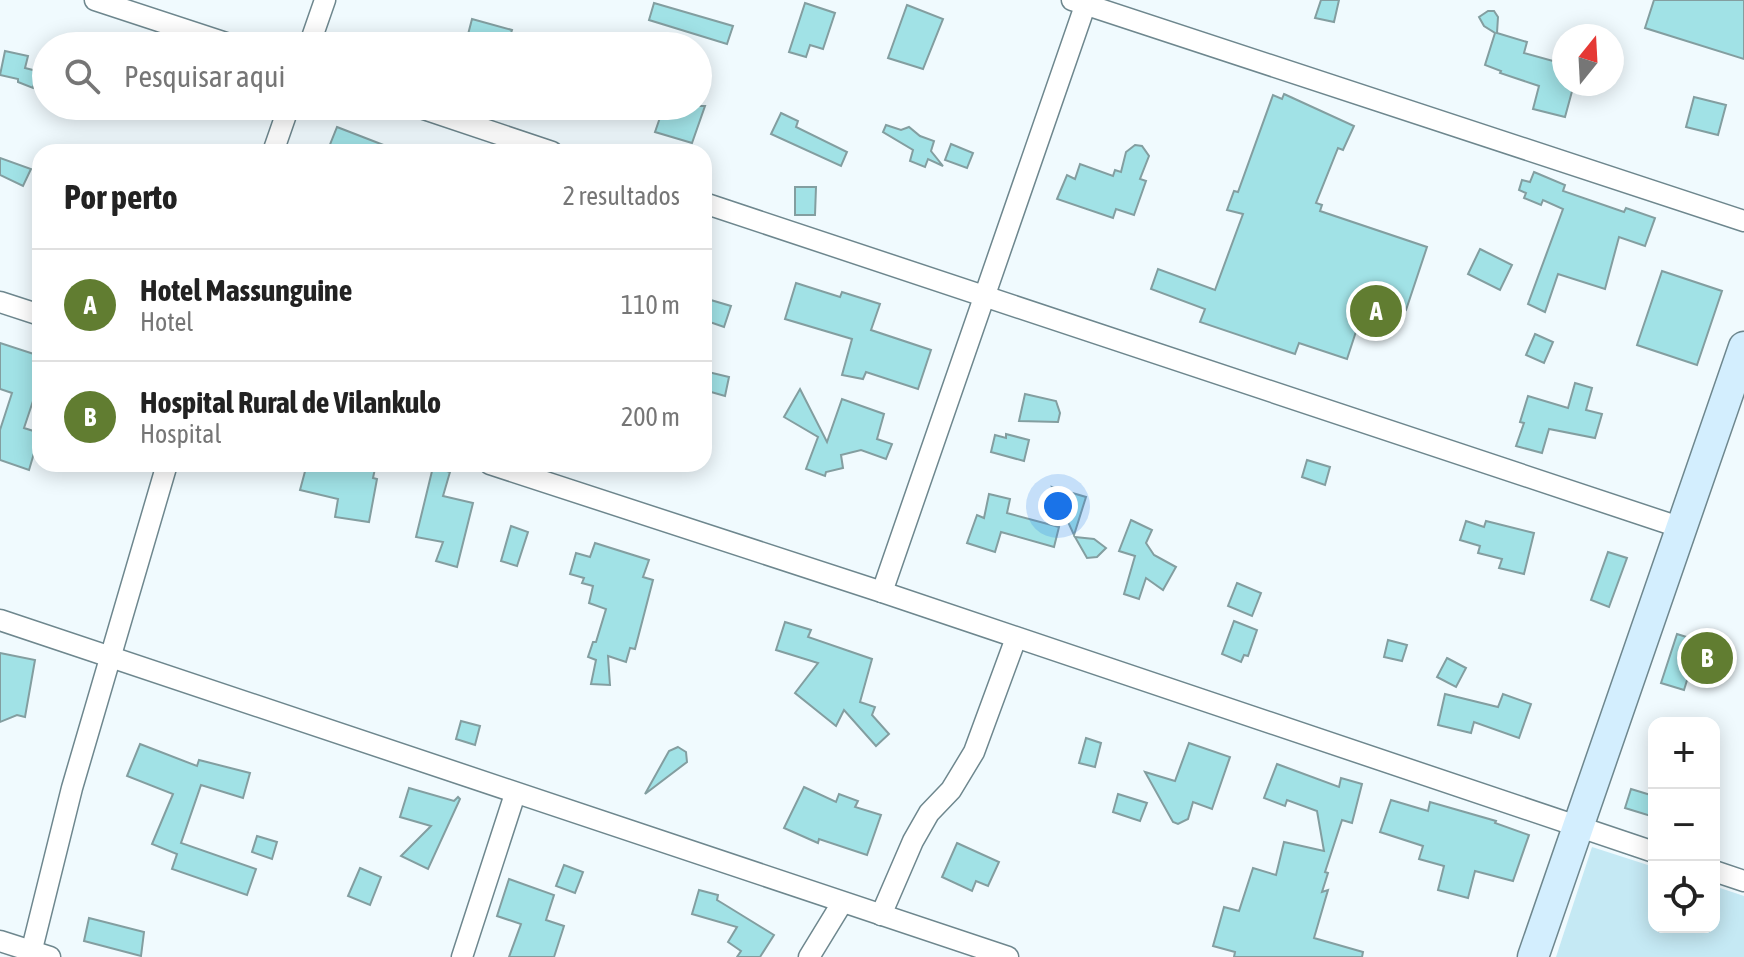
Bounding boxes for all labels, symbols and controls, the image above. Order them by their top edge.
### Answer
north arrow [1552,24,1624,96]
search box [32,32,712,120]
icon: search [60,54,104,98]
text: Pesquisar aqui [124,59,285,93]
text: Por perto [64,177,178,216]
text: 2 resultados [563,181,680,211]
text: Hotel Massunguine [140,273,352,307]
pin: A [1350,281,1402,341]
text: A [84,290,96,320]
text: 110 m [621,290,680,320]
text: Hotel [140,307,193,337]
text: Hospital Rural de Vilankulo [140,385,441,419]
text: B [84,402,96,432]
text: 200 m [621,402,680,432]
text: Hospital [140,419,221,449]
your location [1038,486,1078,526]
pin: B [1681,628,1733,688]
map controls [1648,717,1720,933]
button: + [1648,717,1720,789]
button: − [1648,789,1720,861]
button: locate [1648,861,1720,933]

